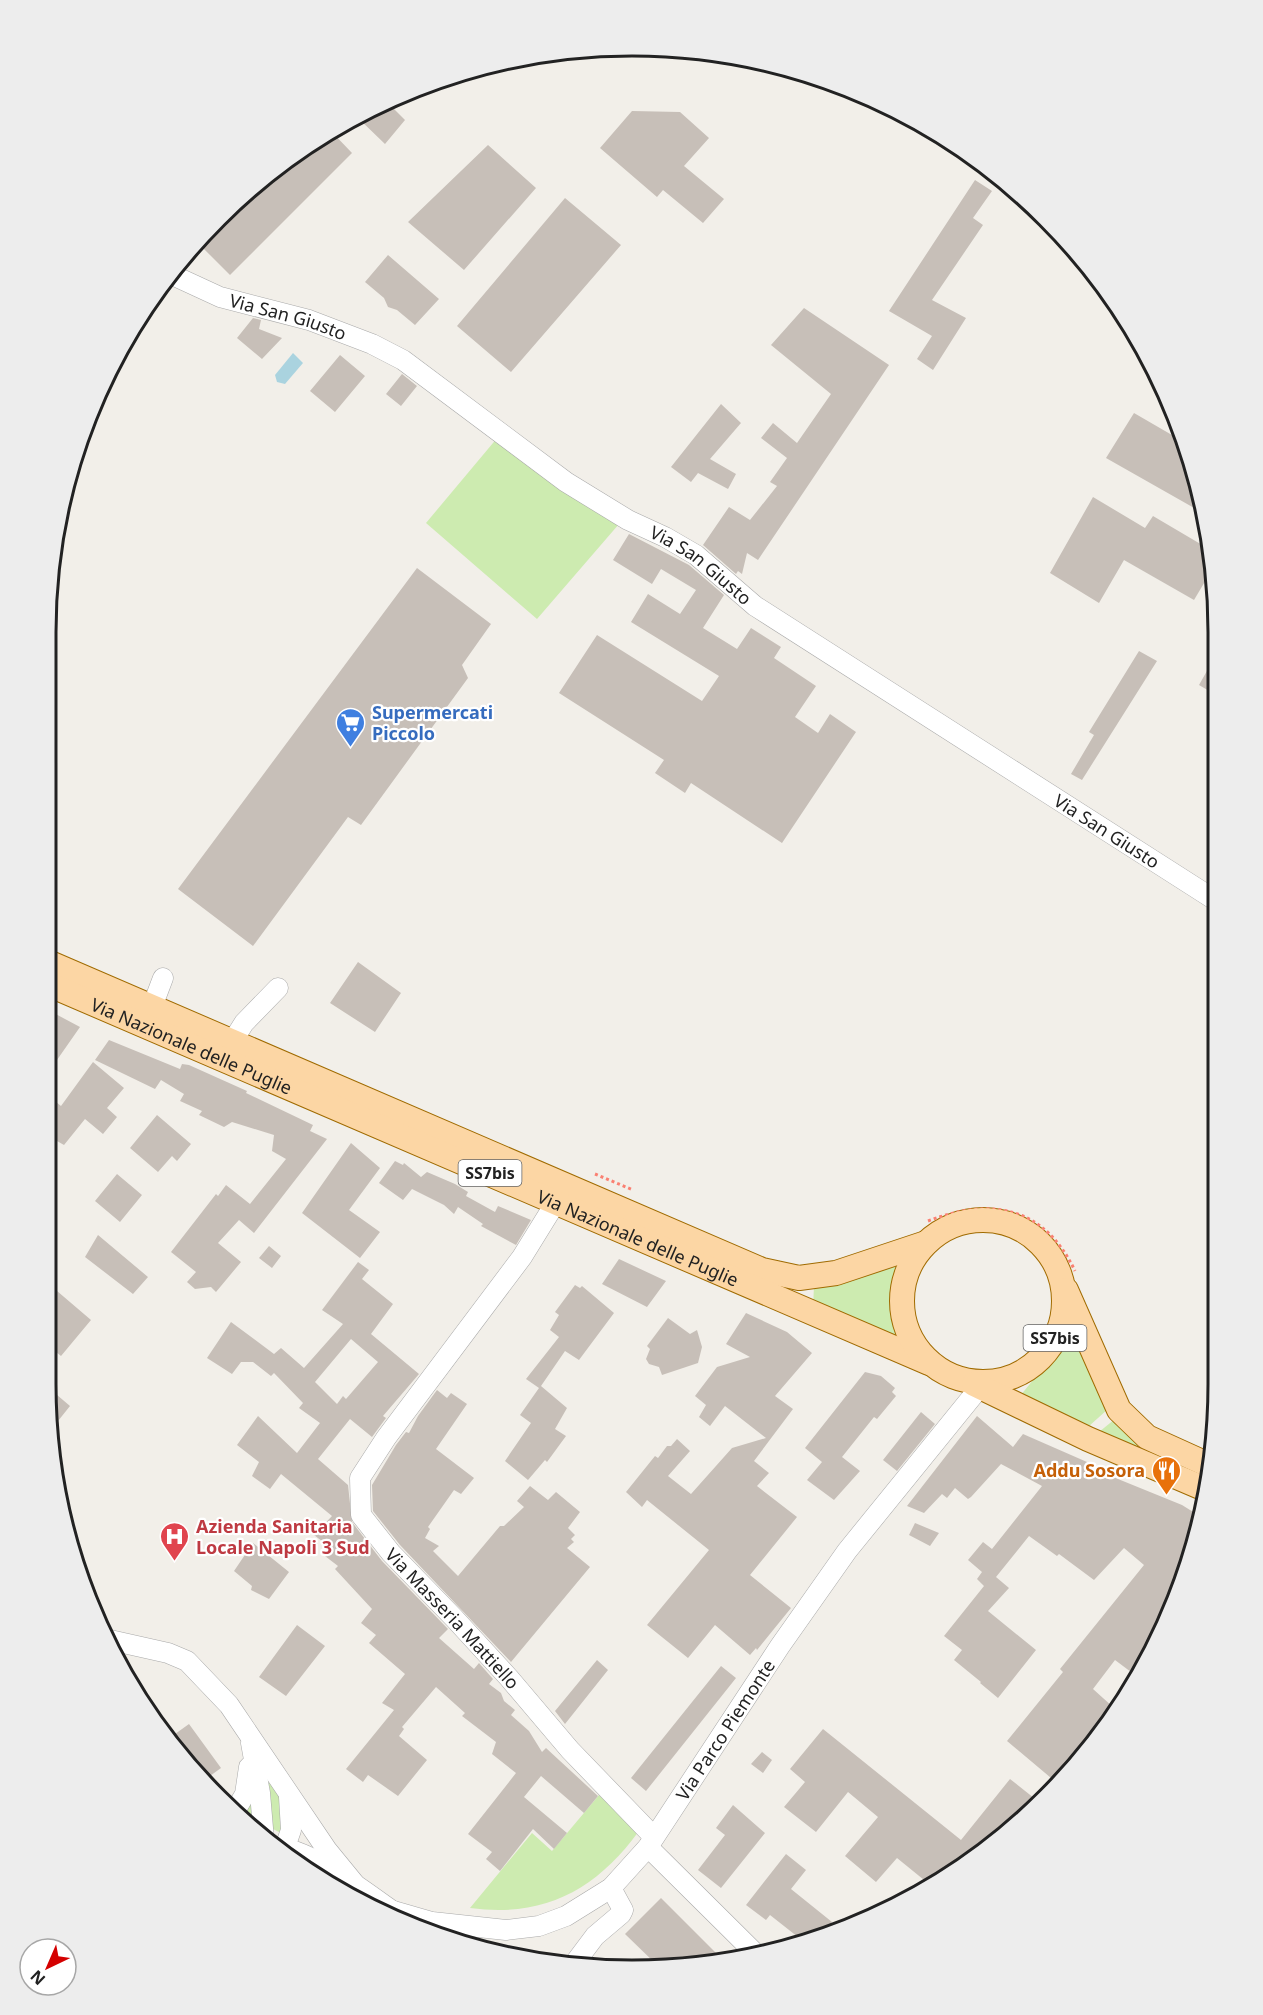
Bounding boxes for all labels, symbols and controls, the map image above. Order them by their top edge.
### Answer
street label: Via San Giusto [227,288,350,345]
street label: Via San Giusto [646,520,757,610]
place label: Supermercati Piccolo [372,700,493,745]
supermarket icon: Supermercati Piccolo [335,706,367,748]
street label: Via San Giusto [1049,788,1164,874]
street label: Via Nazionale delle Puglie [87,992,296,1100]
road number: SS7bis [458,1160,522,1186]
street label: Via Nazionale delle Puglie [534,1184,742,1292]
road number: SS7bis [1024,1325,1086,1351]
restaurant icon: Addu Sosora [1150,1454,1182,1496]
place label: Addu Sosora [1033,1458,1145,1482]
place label: Azienda Sanitaria Locale Napoli 3 Sud [196,1514,370,1559]
hospital icon: Azienda Sanitaria Locale Napoli 3 Sud [159,1520,191,1562]
street label: Via Masseria Mattiello [380,1543,525,1694]
street label: Via Parco Piemonte [670,1655,780,1805]
north arrow [18,1937,78,1997]
text: N [25,1965,50,1990]

